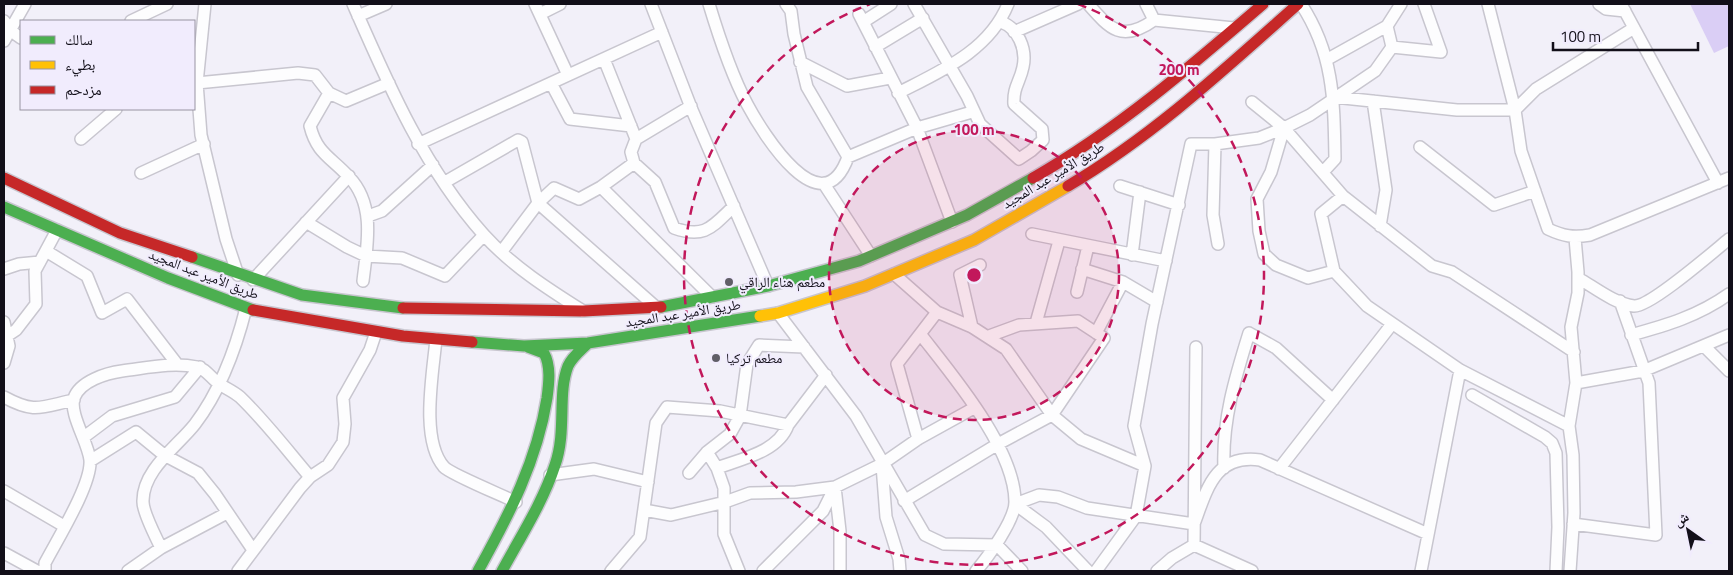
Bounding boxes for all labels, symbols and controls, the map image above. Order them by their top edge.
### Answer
legend [20,20,195,110]
scale bar [1553,20,1698,52]
text: 100 m [1560,25,1601,48]
text: سالك [65,28,93,51]
text: بطيء [65,53,95,77]
text: 200 m [1158,58,1200,81]
text: مزدحم [65,78,102,101]
text: 100 m [953,118,995,141]
street label: طريق الأمير عبد المجيد [997,136,1108,214]
street label: طريق الأمير عبد المجيد [146,243,262,304]
centre of rings [965,266,983,284]
place label: مطعم هناء الراقي [739,271,825,294]
marker: مطعم هناء الراقي [723,276,735,288]
street label: طريق الأمير عبد المجيد [624,293,742,332]
place label: مطعم تركيا [726,347,782,368]
marker: مطعم تركيا [710,352,722,364]
north arrow [1663,505,1713,555]
text: ش [1669,506,1693,532]

